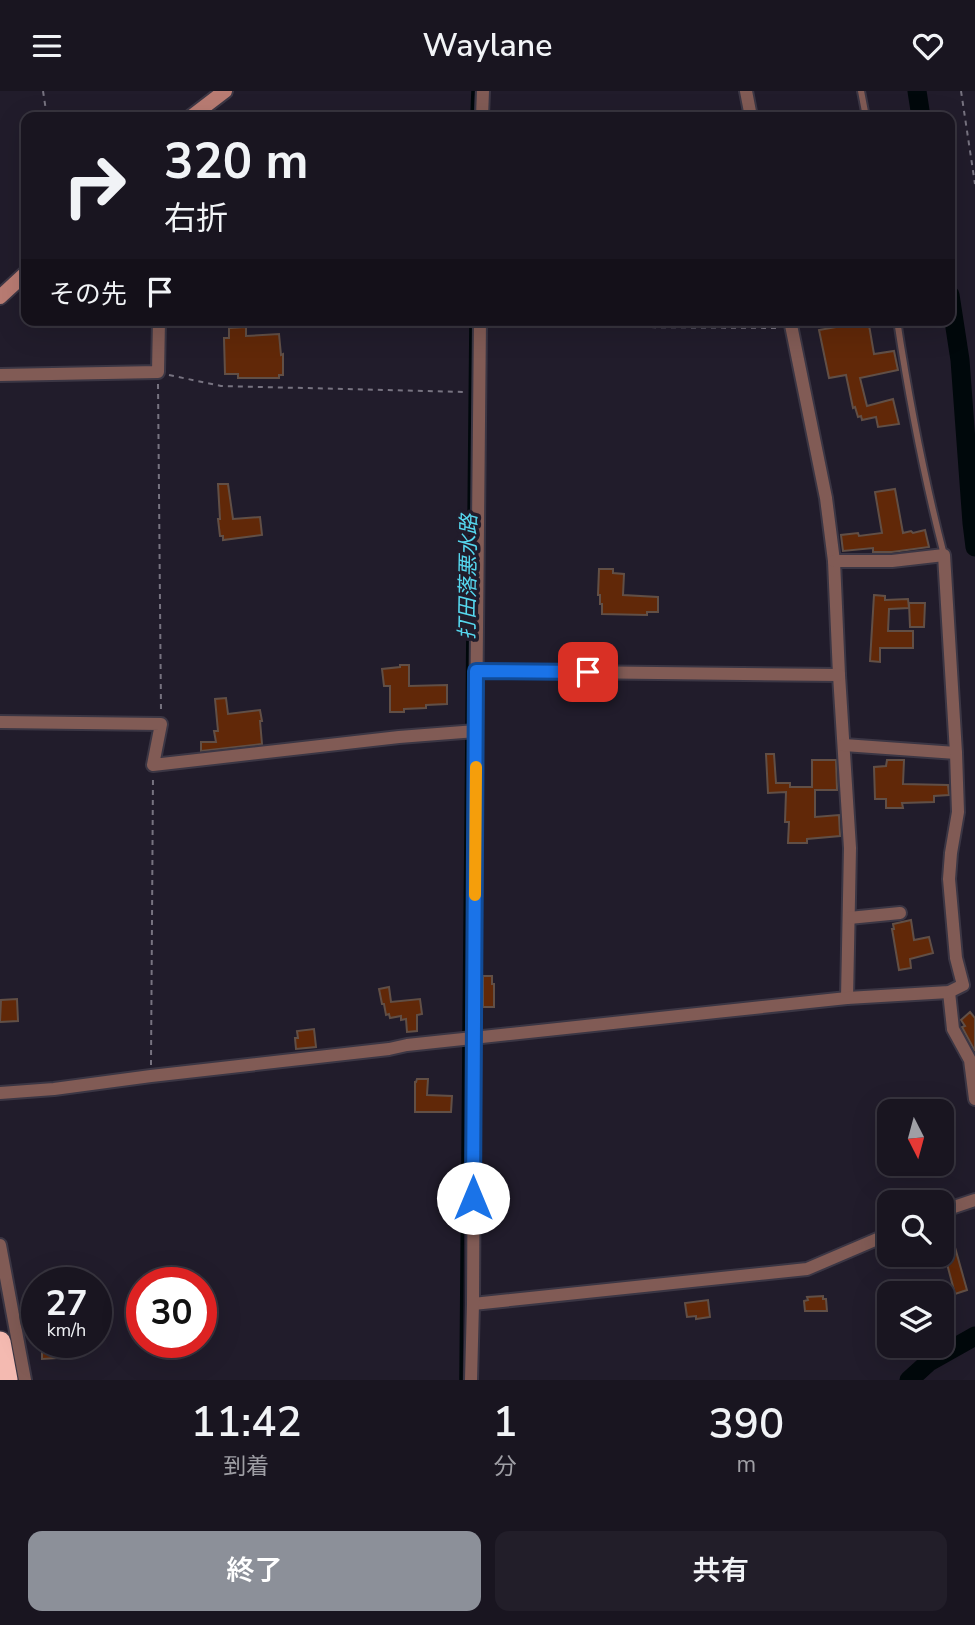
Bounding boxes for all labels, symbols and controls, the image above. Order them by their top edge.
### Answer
text: Waylane [423,24,552,67]
icon: menu [28,27,66,65]
icon: heart [909,27,947,65]
text: 320 m [164,128,308,195]
icon: right [49,140,140,231]
text: 右折 [164,197,228,240]
icon: arrive [141,273,179,311]
text: その先 [49,277,127,312]
water label: 打田落悪水路 [453,512,483,640]
pin [558,642,618,702]
icon: arrive [569,653,607,691]
north arrow [877,1099,954,1176]
map controls [877,1099,954,1358]
position arrow [436,1161,510,1235]
button: search [877,1190,954,1267]
speed limit sign: 30 [126,1267,217,1358]
text: 27 [45,1280,88,1327]
button: layers [877,1281,954,1358]
text: km/h [47,1318,86,1342]
text: 11:42 [191,1394,302,1451]
text: 1 [492,1394,518,1451]
text: 390 [709,1396,784,1453]
text: m [736,1449,756,1480]
text: 到着 [223,1451,269,1482]
text: 分 [494,1451,517,1482]
button: 終了 [28,1531,481,1611]
button: 共有 [495,1531,947,1611]

